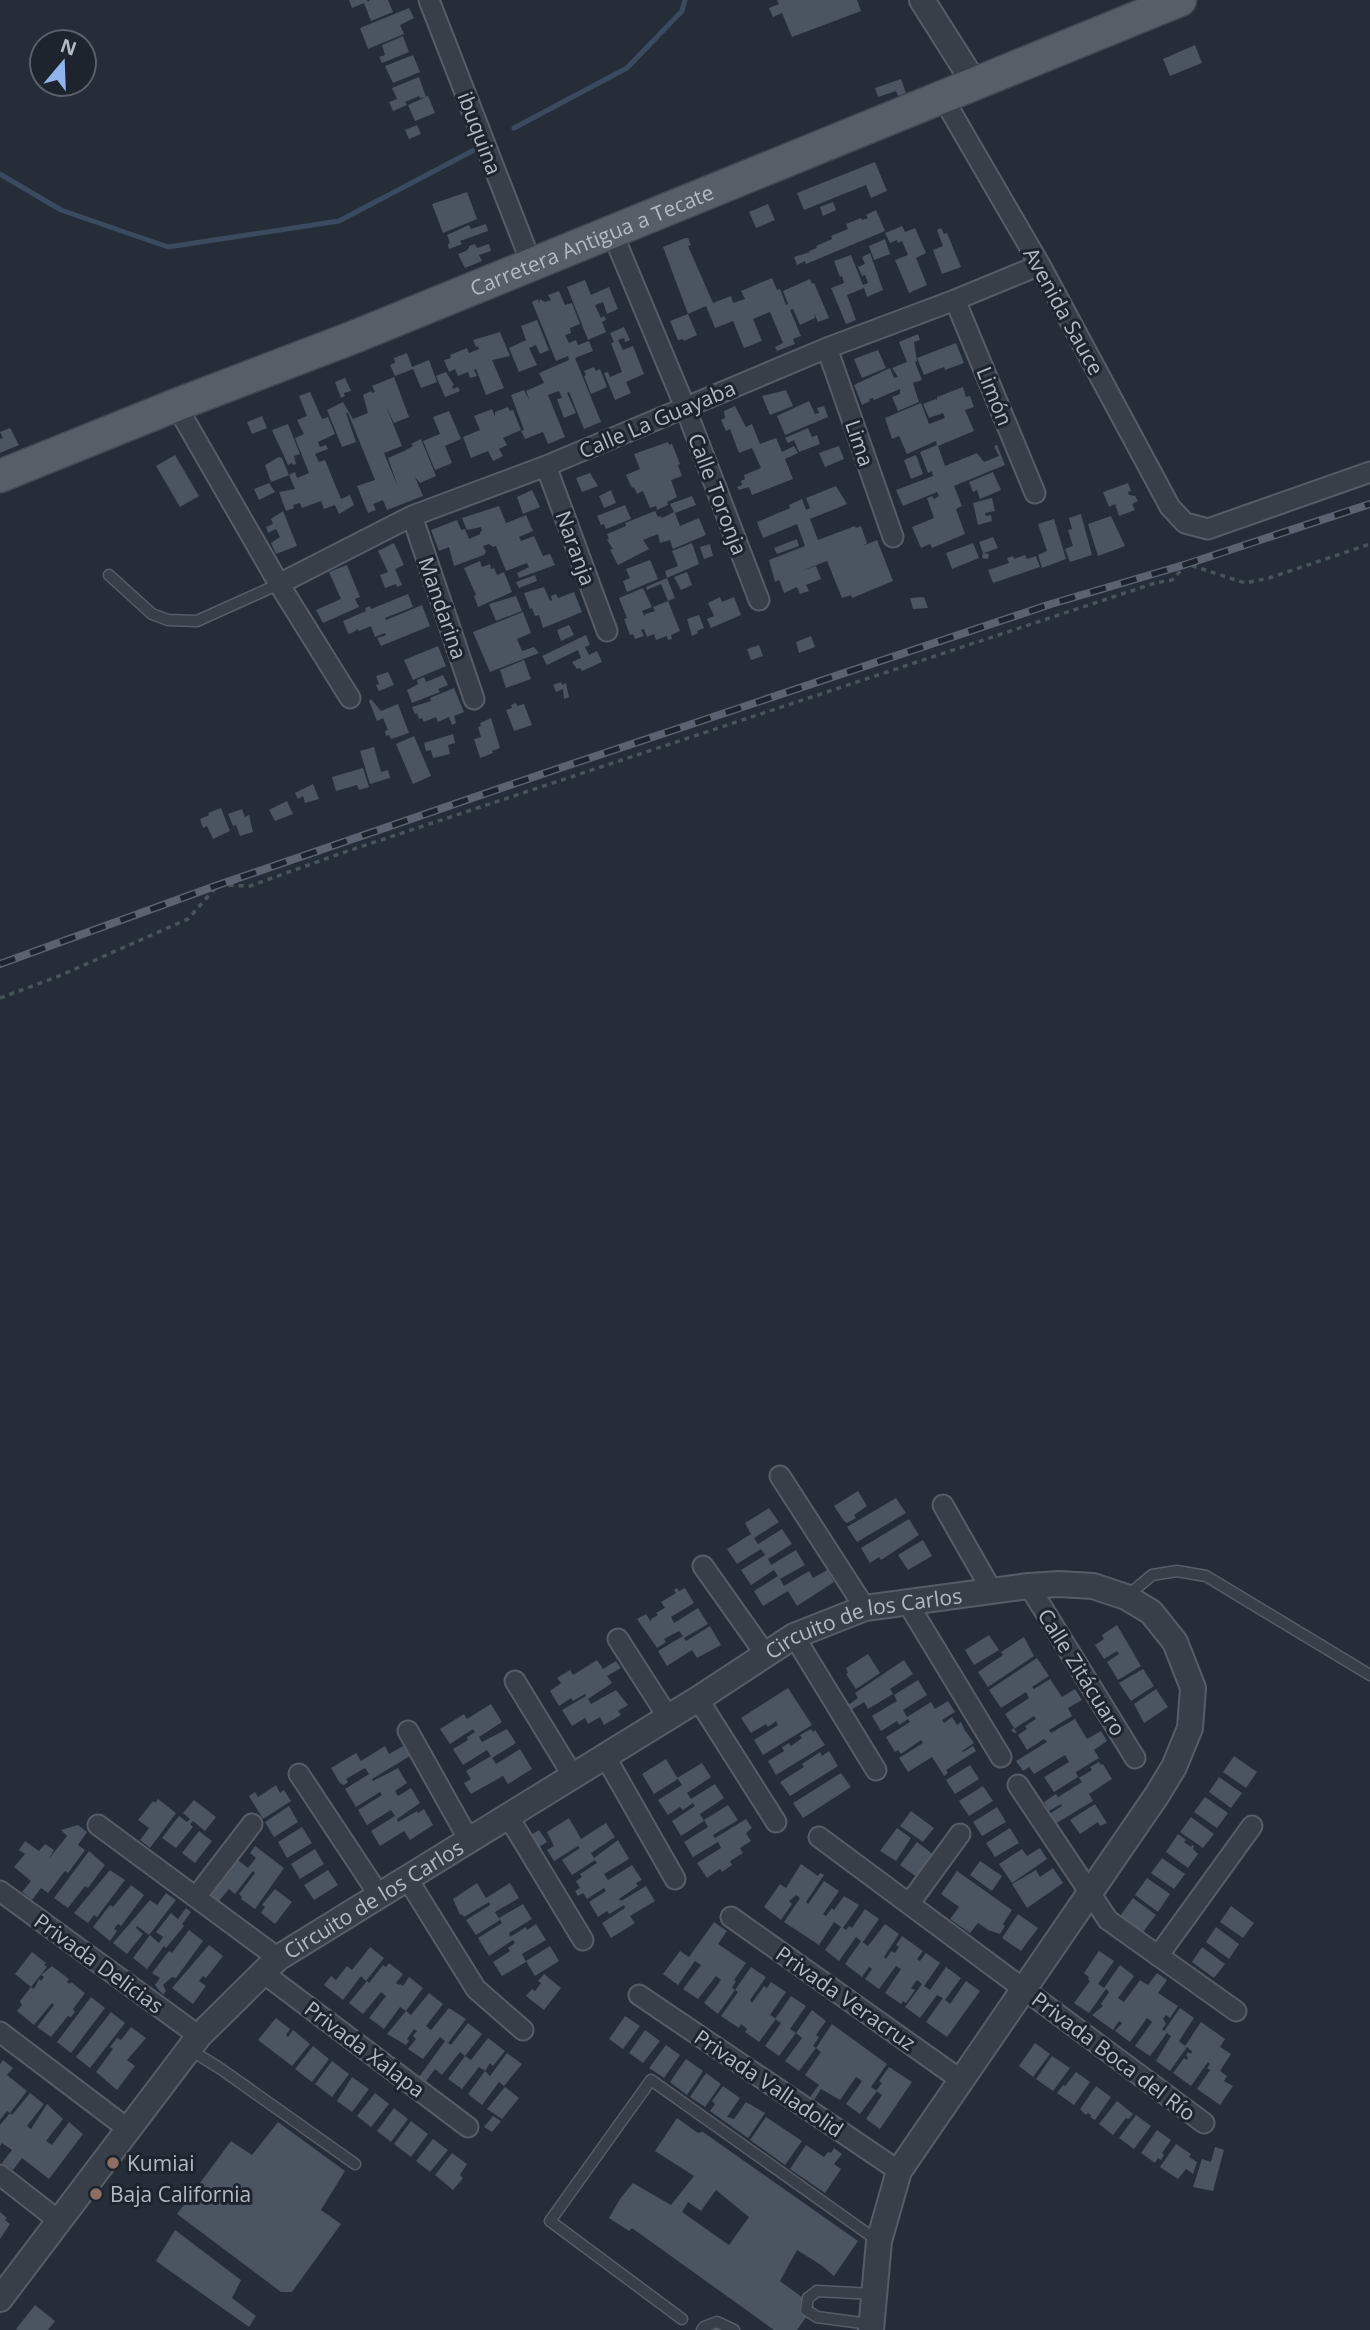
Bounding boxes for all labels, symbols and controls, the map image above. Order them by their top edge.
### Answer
north arrow [28,28,98,98]
text: N [57,32,80,62]
street label: ibuquina [451,88,509,178]
street label: Carretera Antigua a Tecate [466,178,718,302]
street label: Avenida Sauce [1017,242,1111,380]
street label: Limón [971,362,1019,430]
street label: Calle La Guayaba [575,373,739,465]
street label: Lima [839,416,881,470]
street label: Calle Toronja [682,429,754,559]
street label: Naranja [550,507,602,589]
street label: Mandarina [412,553,474,663]
street label: Circuito de los Carlos [759,1581,964,1665]
street label: Calle Zitácuaro [1032,1603,1132,1741]
street label: Circuito de los Carlos [278,1833,469,1965]
street label: Privada Delicias [29,1907,169,2019]
street label: Privada Veracruz [771,1939,922,2057]
street label: Privada Boca del Río [1026,1985,1202,2127]
street label: Privada Xalapa [299,1995,431,2103]
street label: Privada Valladolid [689,2023,849,2143]
place label: Kumiai [127,2149,194,2177]
marker: Kumiai [105,2155,121,2171]
place label: Baja California [110,2180,251,2208]
marker: Baja California [88,2186,104,2202]

